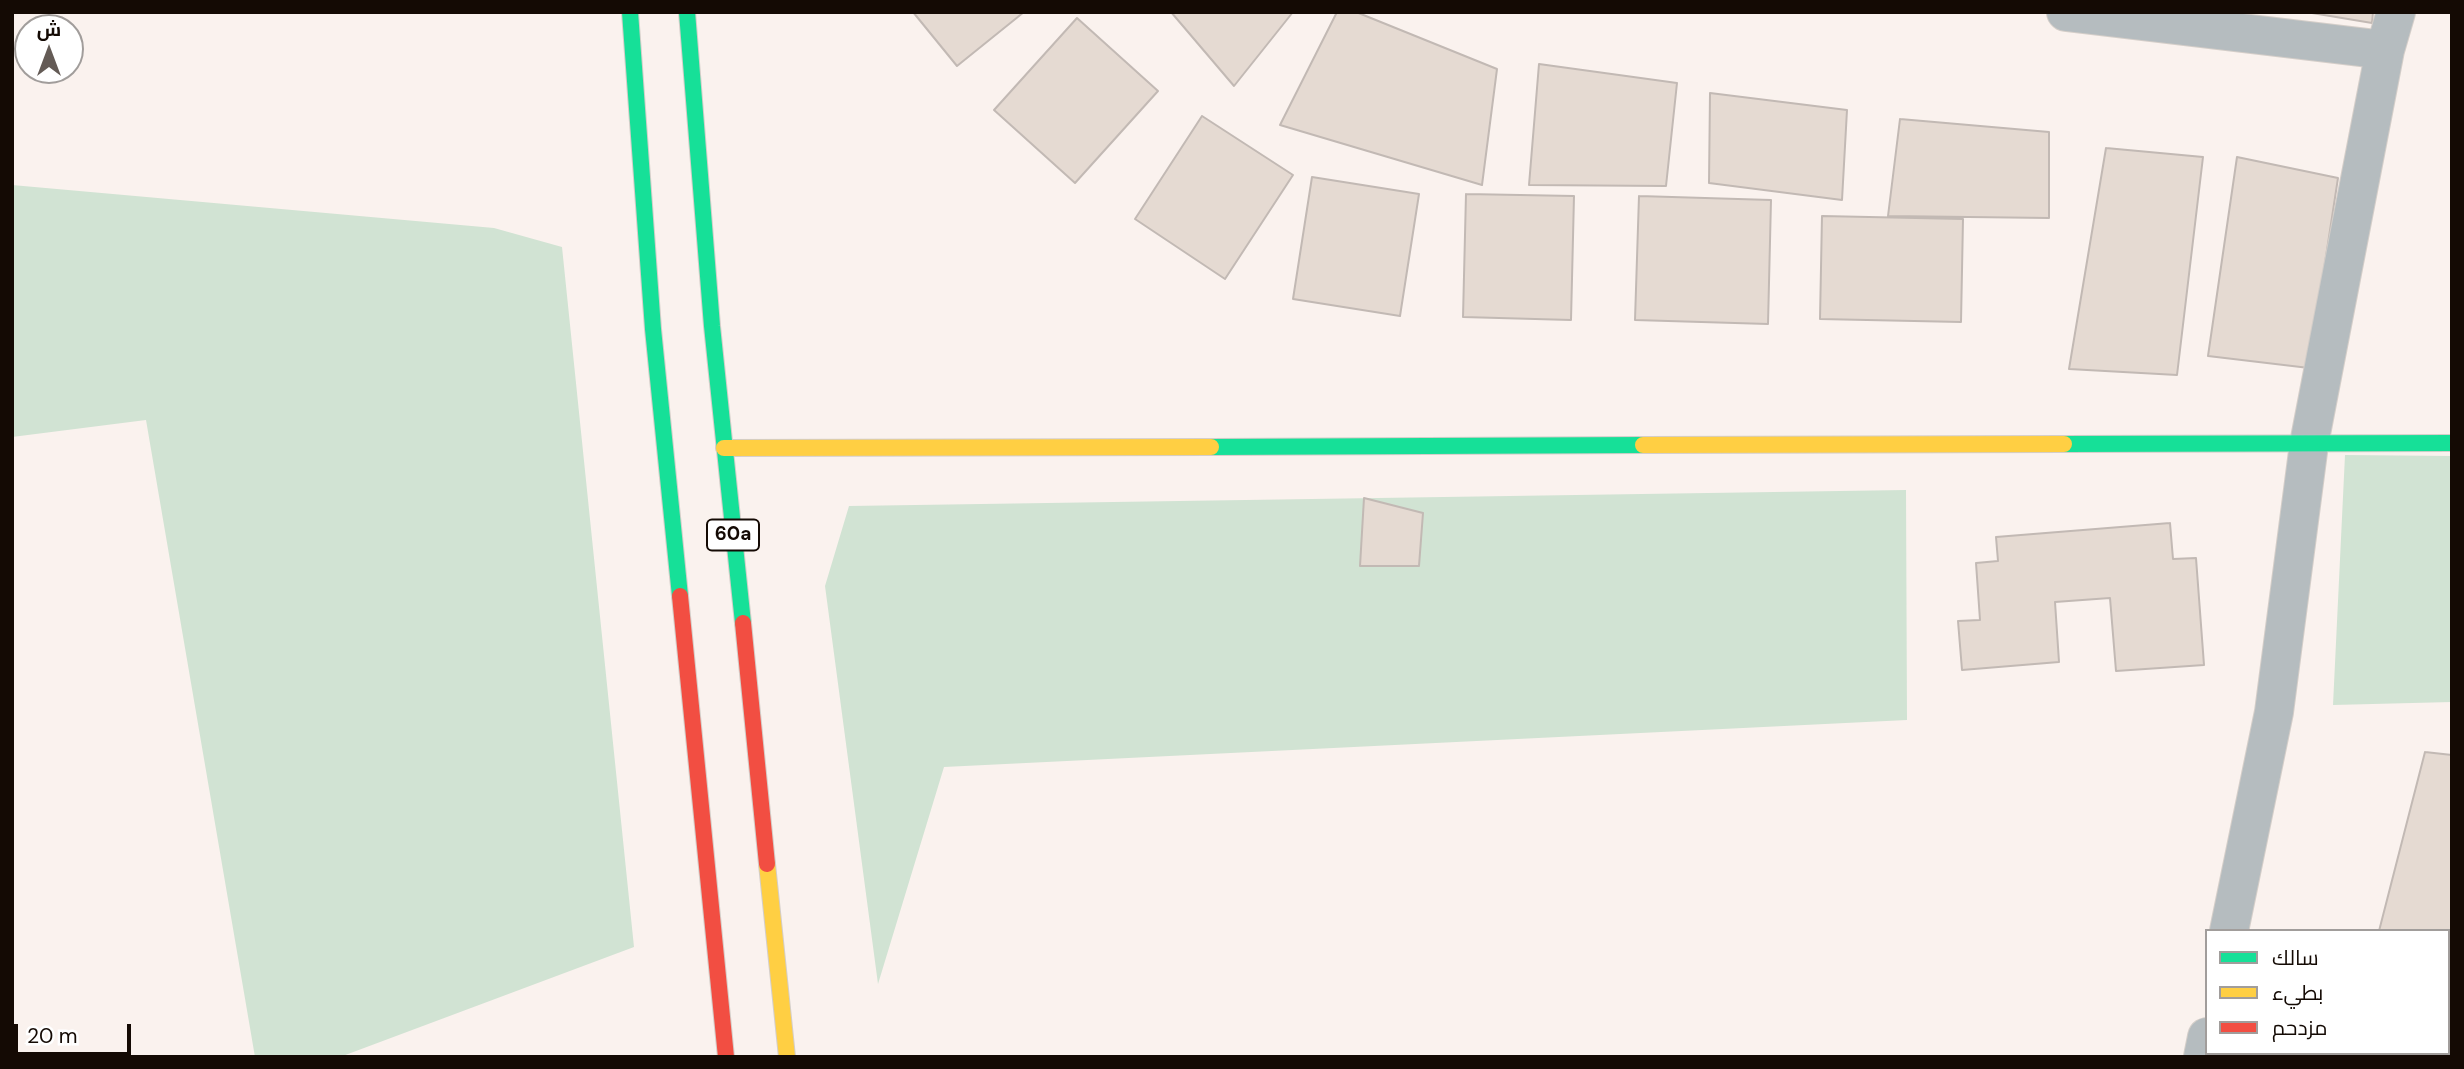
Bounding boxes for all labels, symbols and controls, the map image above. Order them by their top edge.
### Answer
north arrow [14,14,84,84]
text: ش [37,17,61,42]
road number: 60a [707,520,759,550]
legend [2205,929,2450,1055]
text: سالك [2272,944,2319,972]
text: بطيء [2272,979,2323,1007]
scale bar [18,1010,135,1054]
text: مزدحم [2272,1014,2327,1042]
text: 20 m [27,1022,78,1050]

